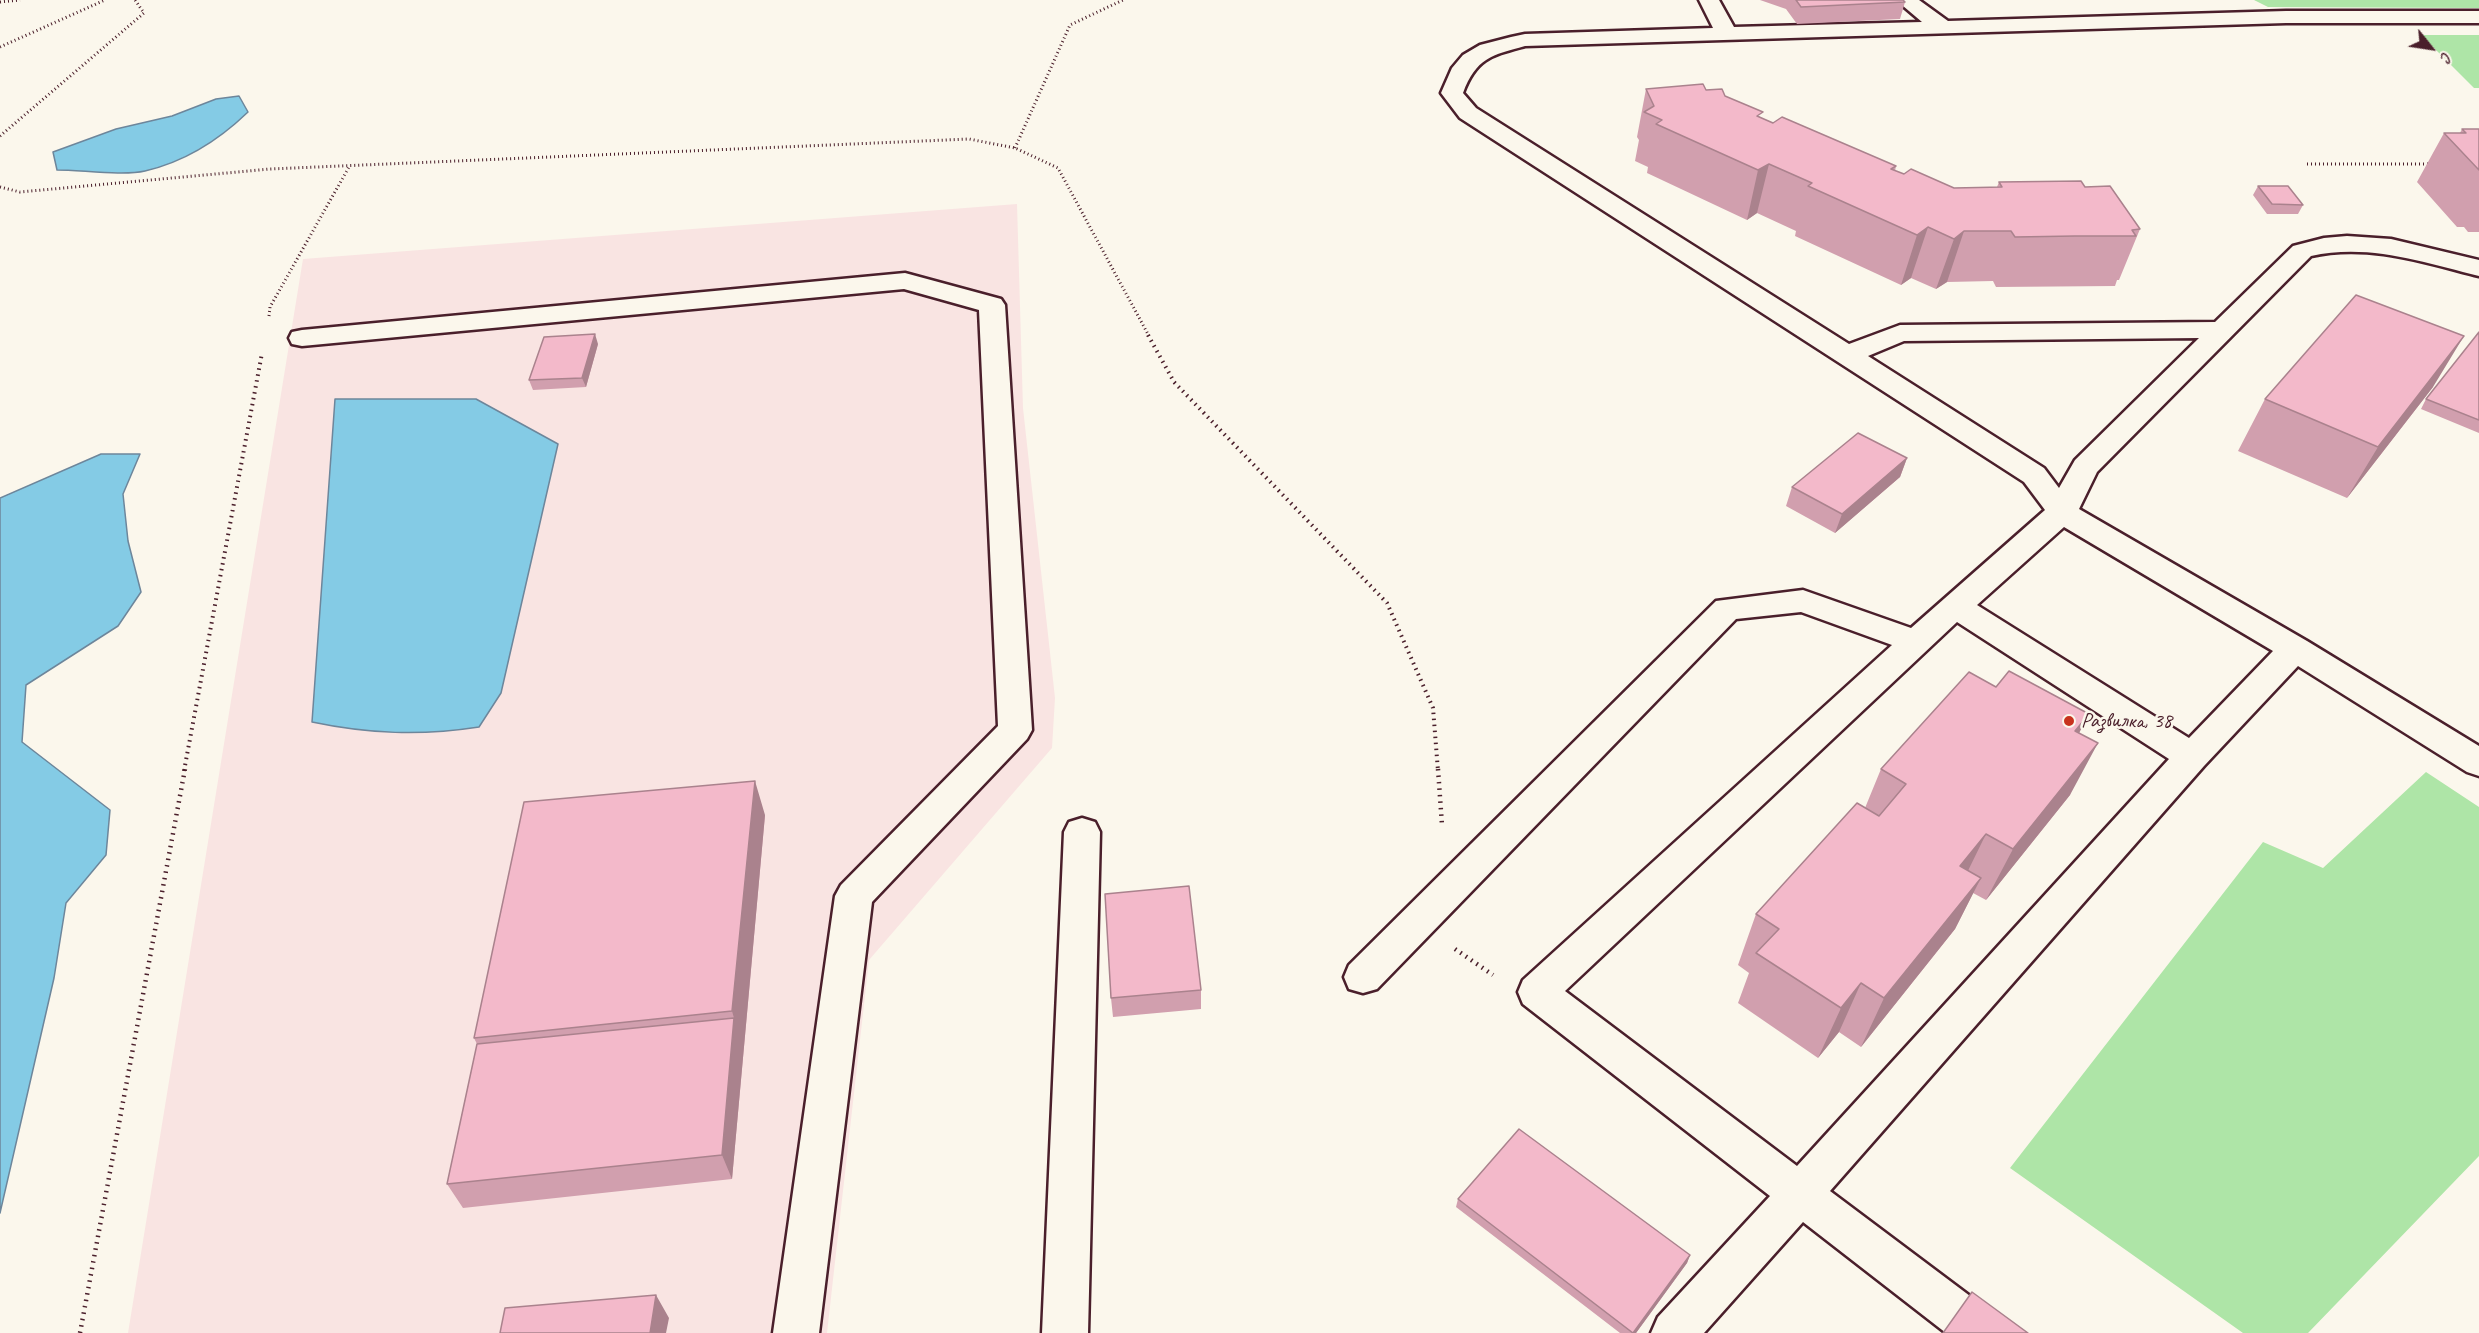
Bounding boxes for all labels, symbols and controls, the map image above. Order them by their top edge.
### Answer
north arrow [2401,18,2461,78]
text: С [2436,49,2457,65]
place label: Развилка, 38 [2081,708,2172,734]
marker: Развилка, 38 [2062,714,2076,728]

